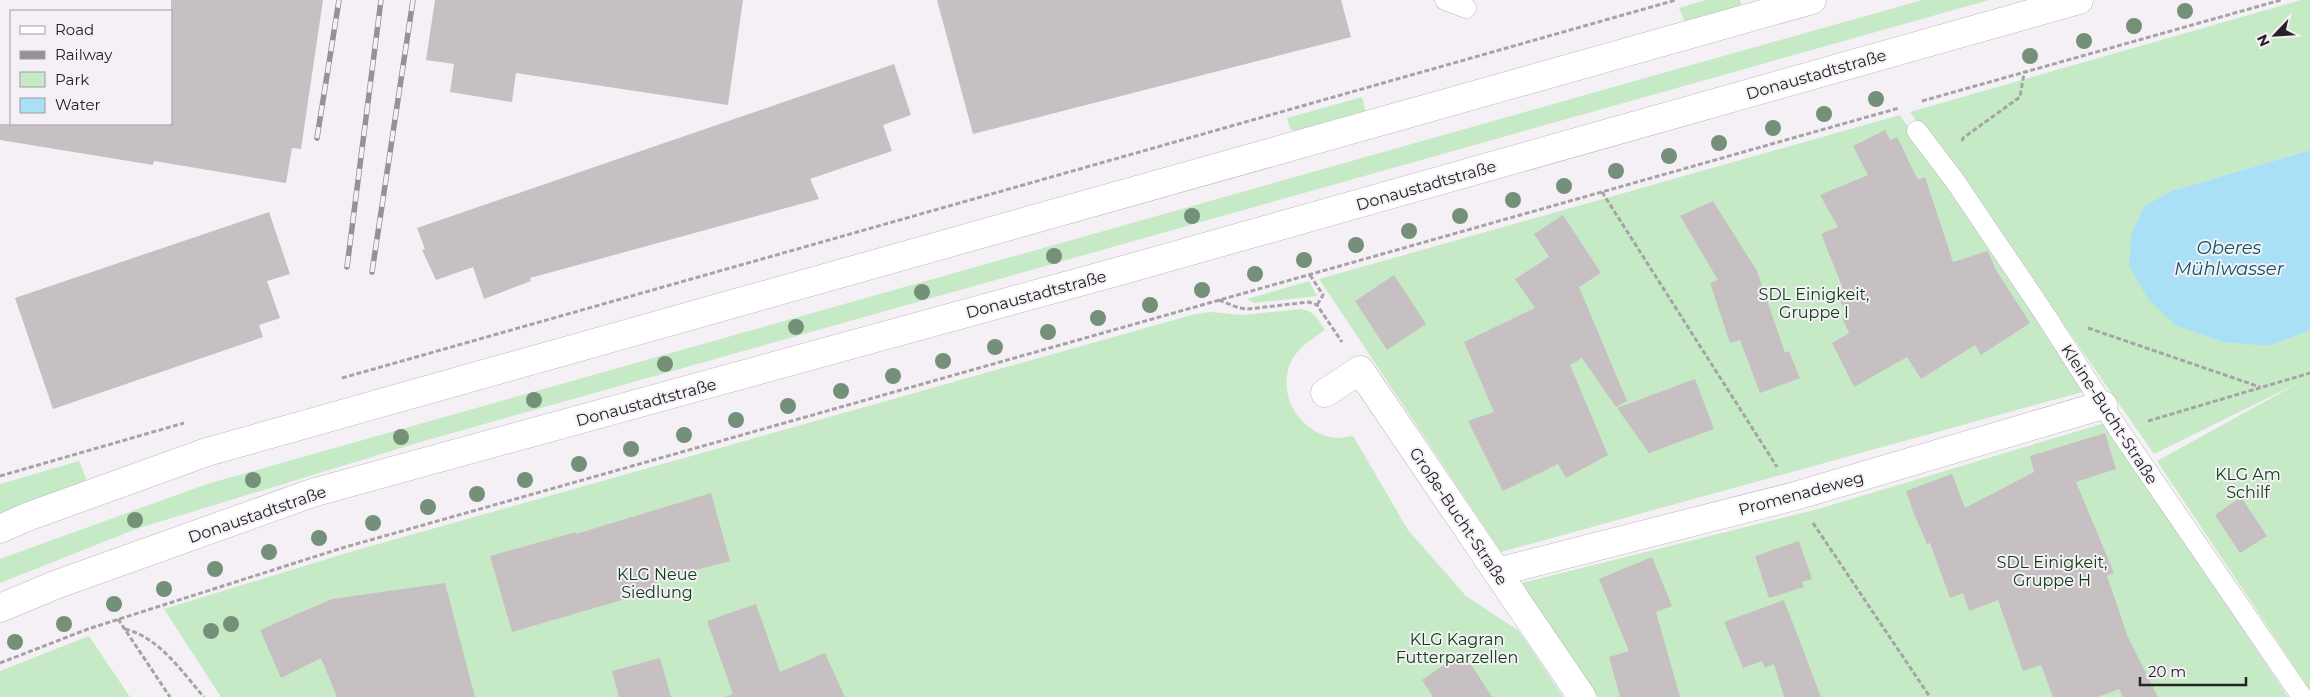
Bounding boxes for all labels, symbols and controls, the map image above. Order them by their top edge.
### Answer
legend [10,10,172,125]
north arrow [2250,10,2300,60]
text: Road [55,20,94,39]
text: N [2253,32,2274,49]
text: Railway [55,45,113,64]
street label: Donaustadtstraße [1744,45,1888,104]
text: Park [55,70,89,89]
text: Water [55,95,101,114]
street label: Donaustadtstraße [1354,156,1498,215]
water label: Oberes Mühlwasser [2174,237,2285,280]
street label: Donaustadtstraße [964,267,1108,322]
park label: SDL Einigkeit, Gruppe I [1759,285,1869,322]
street label: Kleine-Bucht-Straße [2057,341,2162,488]
street label: Donaustadtstraße [574,375,718,430]
street label: Große-Bucht-Straße [1405,444,1512,589]
park label: KLG Am Schilf [2215,465,2281,502]
street label: Promenadeweg [1736,468,1866,519]
street label: Donaustadtstraße [186,482,329,547]
park label: SDL Einigkeit, Gruppe H [1997,553,2107,590]
park label: KLG Neue Siedlung [617,565,697,602]
park label: KLG Kagran Futterparzellen [1396,630,1518,667]
scale bar [2140,654,2246,686]
text: 20 m [2148,662,2186,681]

